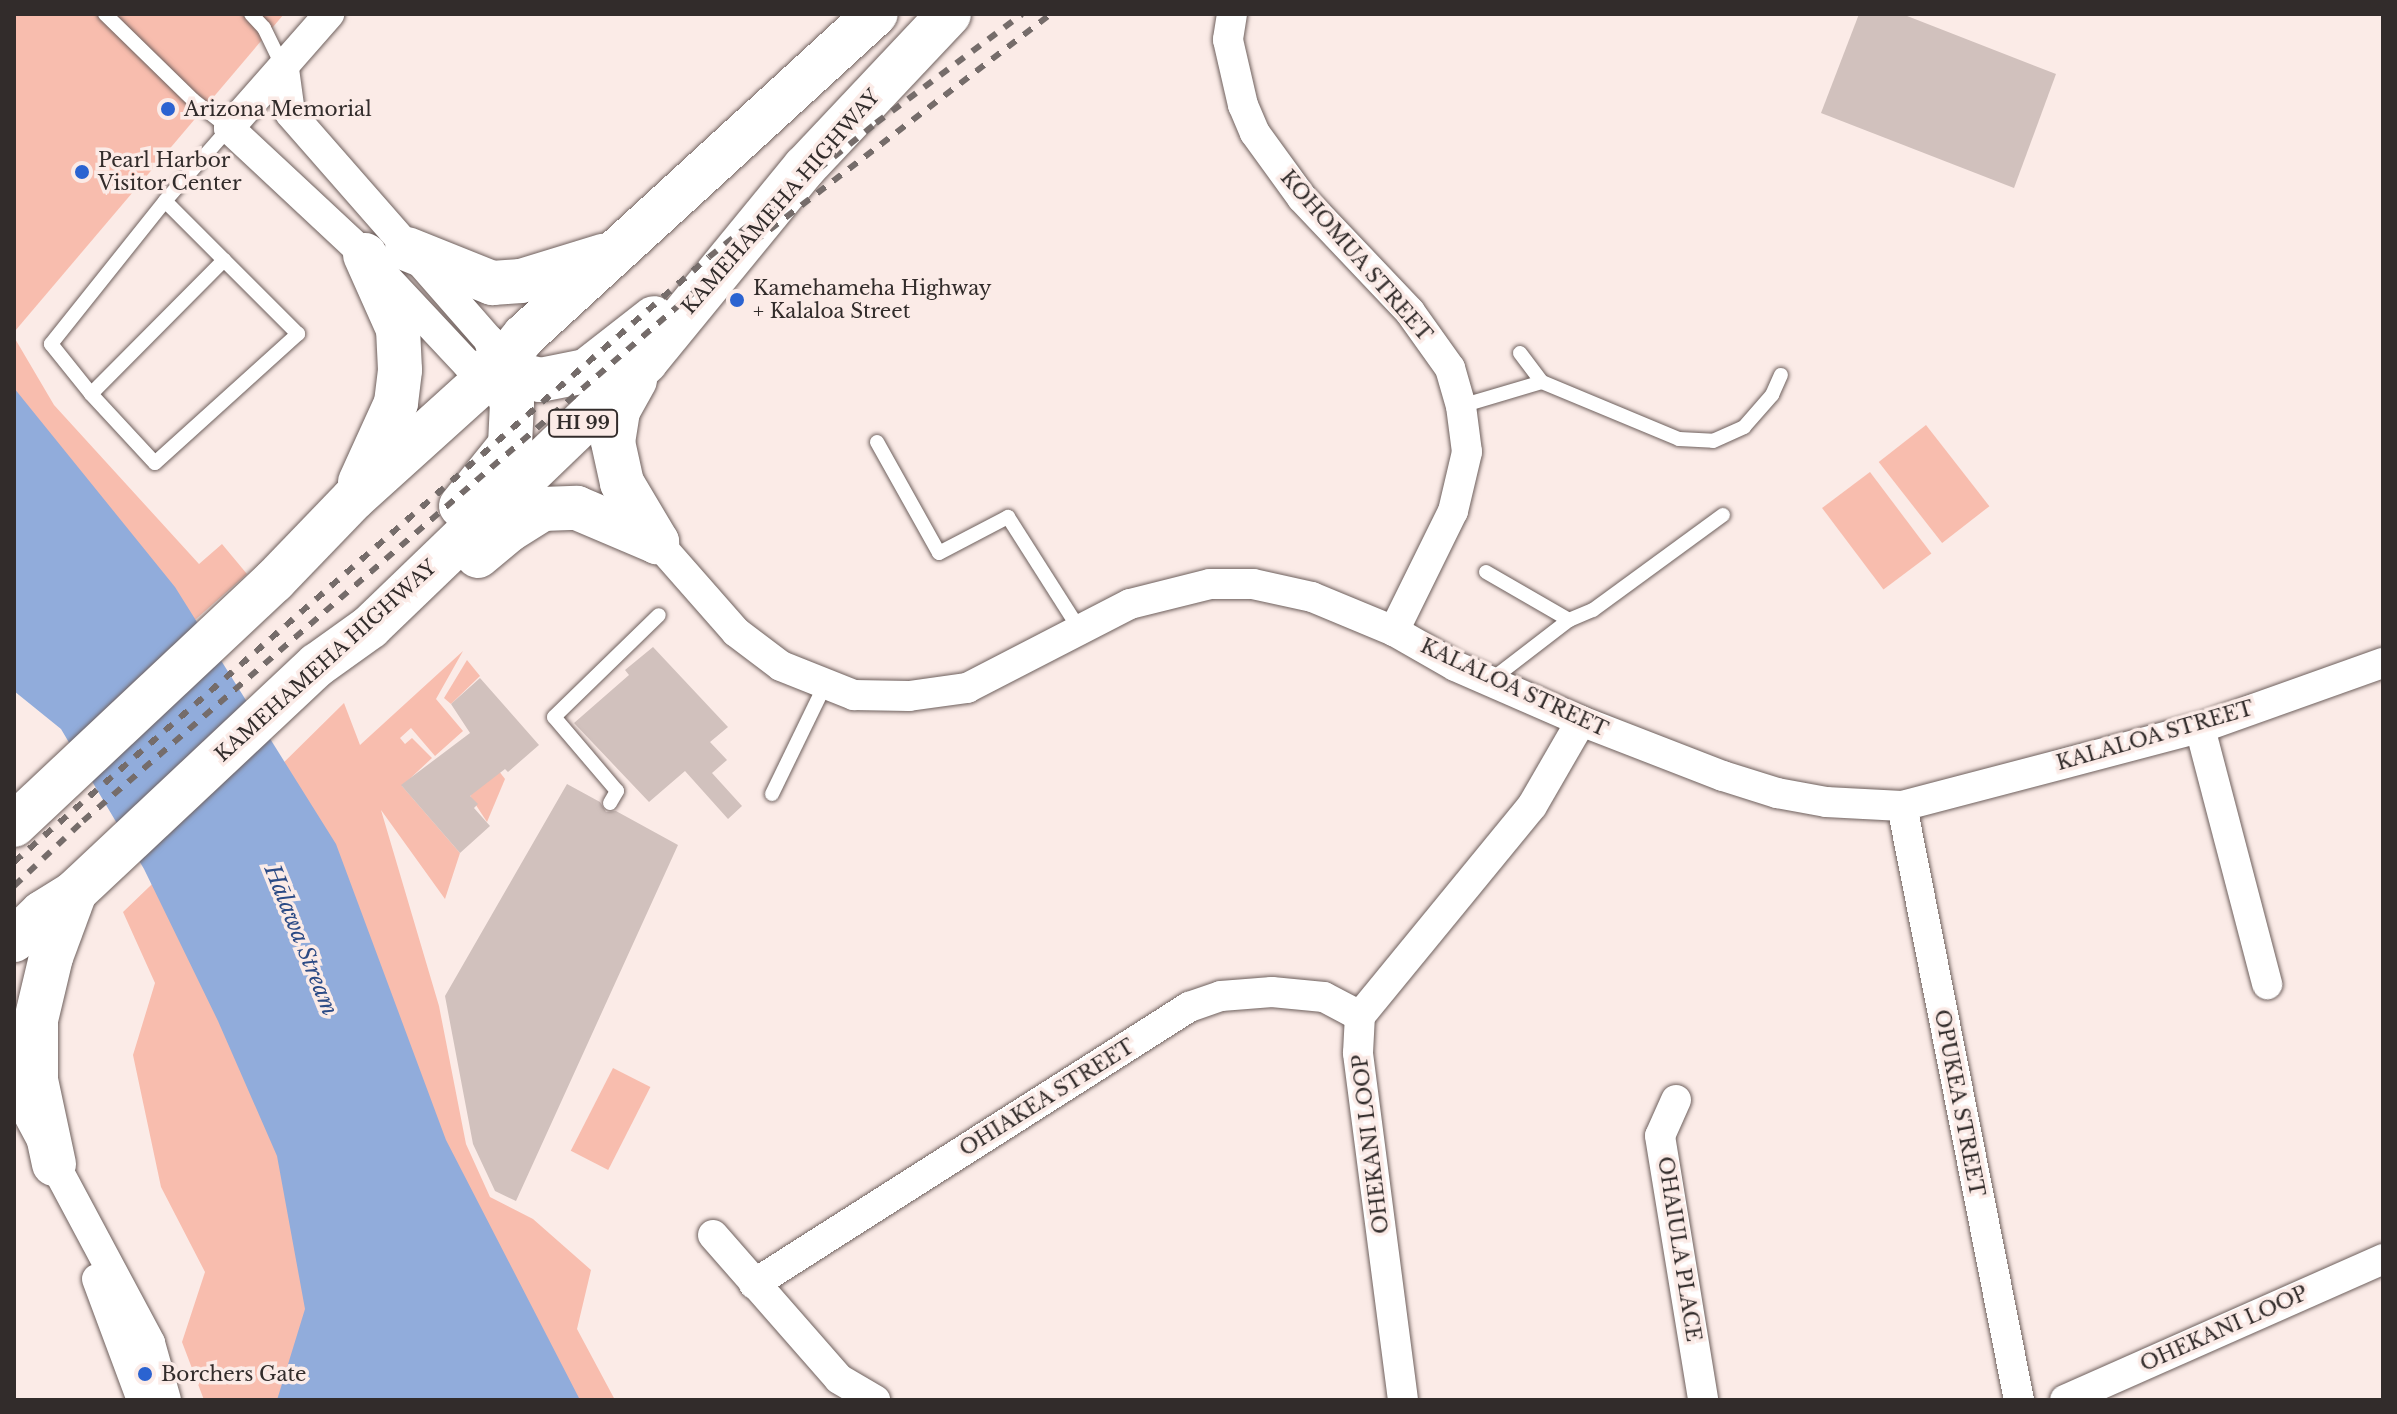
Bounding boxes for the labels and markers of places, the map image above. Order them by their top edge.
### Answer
place label: Arizona Memorial [184,97,372,121]
marker: Arizona Memorial [159,100,177,118]
place label: Pearl Harbor Visitor Center [98,148,242,195]
marker: Pearl Harbor Visitor Center [73,163,91,181]
place label: Kamehameha Highway + Kalaloa Street [753,276,992,323]
marker: Kamehameha Highway + Kalaloa Street [728,291,746,309]
place label: Borchers Gate [161,1362,307,1386]
marker: Borchers Gate [136,1365,154,1383]

